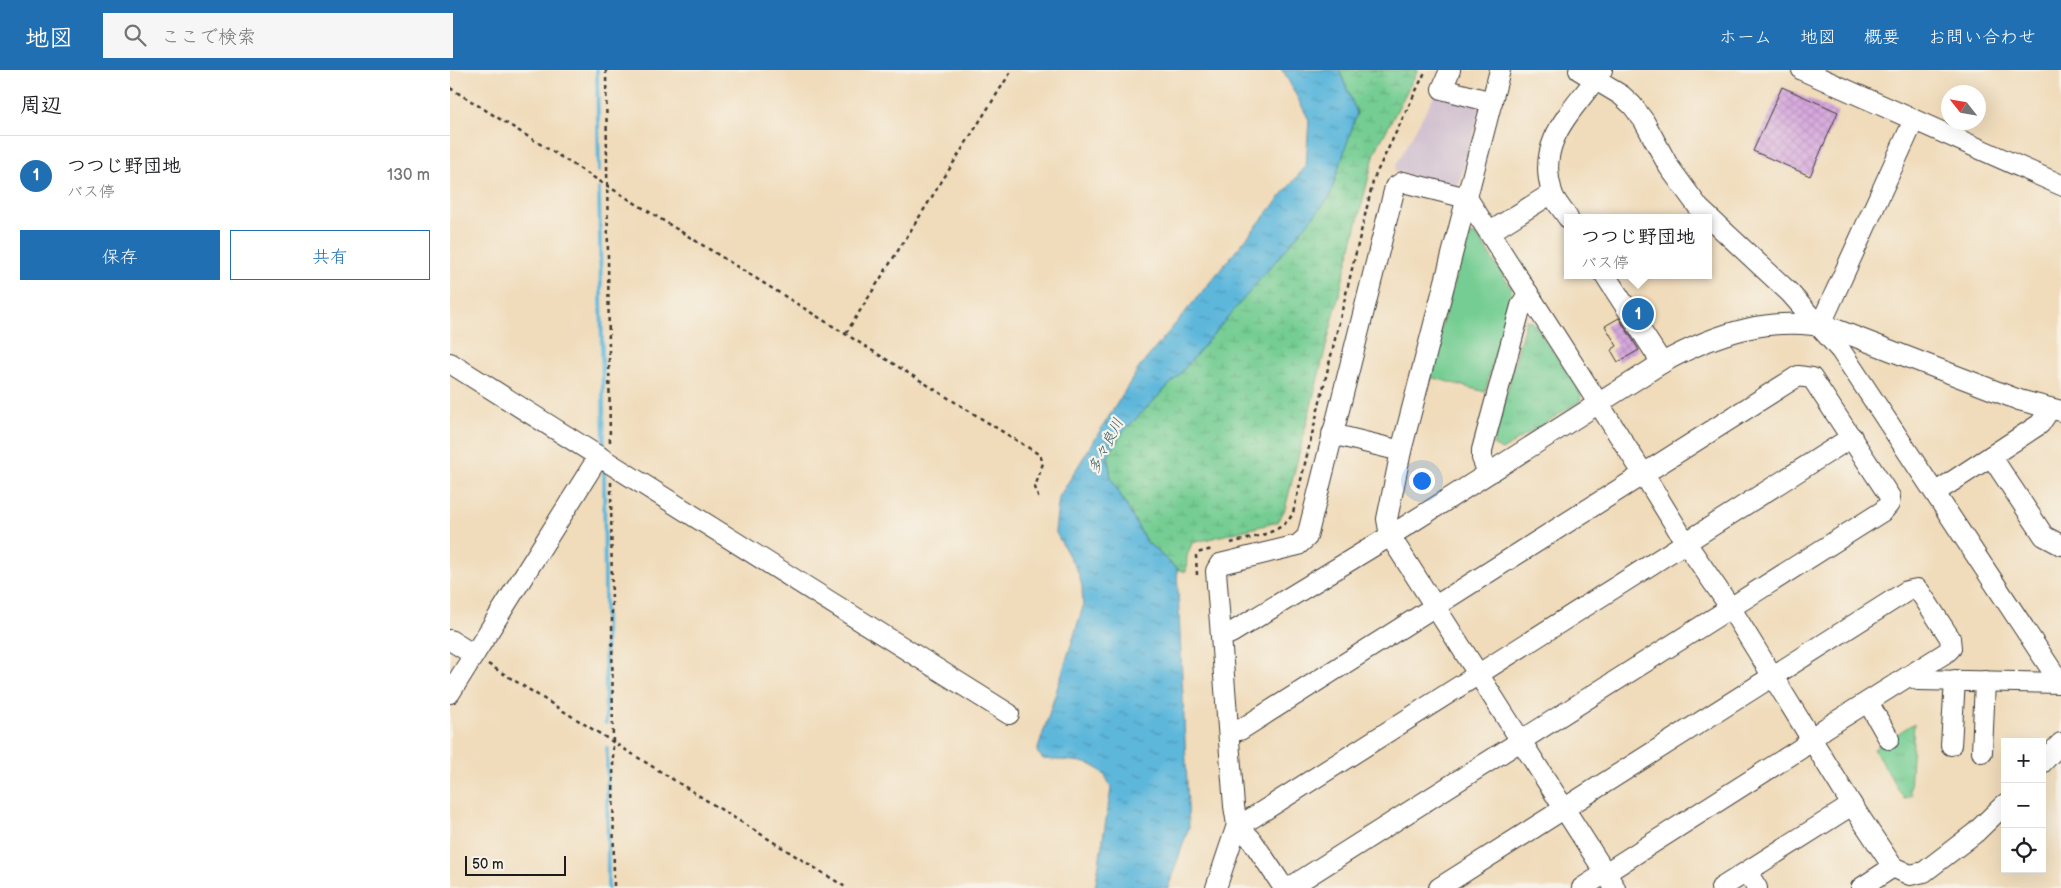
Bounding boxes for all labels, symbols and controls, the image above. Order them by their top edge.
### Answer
search box [103,13,453,58]
icon: search [121,21,149,49]
text: 地図 [25,24,73,53]
text: ここで検索 [161,26,256,49]
text: ホーム [1719,27,1772,48]
text: 地図 [1800,27,1836,48]
text: 概要 [1864,27,1900,48]
text: お問い合わせ [1928,27,2036,48]
north arrow [1941,85,1986,130]
text: 周辺 [20,93,62,118]
text: つつじ野団地 [67,155,181,178]
text: 1 [33,166,39,185]
text: 130 m [387,166,430,185]
text: バス停 [67,183,115,202]
popup [1564,214,1712,279]
text: つつじ野団地 [1581,226,1695,249]
button: 保存 [20,230,220,280]
button: 共有 [230,230,430,280]
text: バス停 [1581,254,1629,273]
pin: 1 [1622,295,1654,333]
water label: 多々良川 [1084,415,1128,477]
your location [1409,468,1435,494]
map controls [2001,738,2046,873]
button: + [2001,738,2046,783]
button: − [2001,783,2046,828]
button: locate [2001,828,2046,873]
scale bar [465,853,566,876]
text: 50 m [472,856,504,873]

